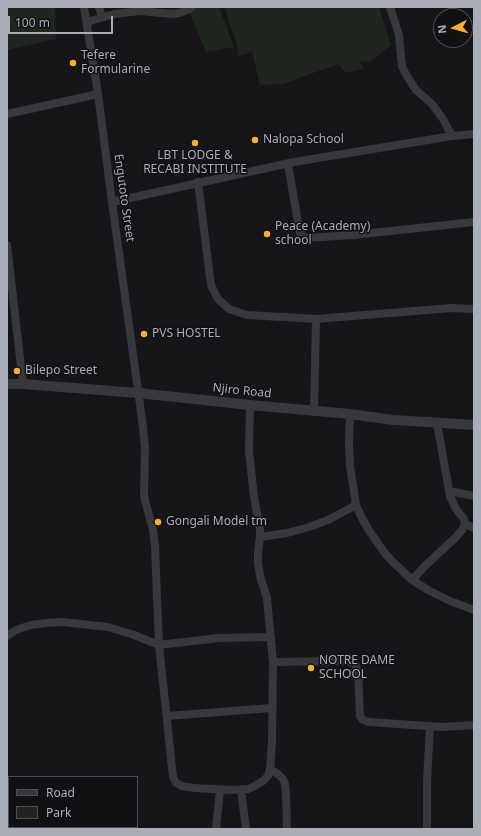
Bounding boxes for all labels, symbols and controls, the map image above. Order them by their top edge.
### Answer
scale bar [10,8,115,34]
north arrow [433,8,473,48]
text: 100 m [15,14,50,31]
text: N [434,24,449,34]
place label: Tefere Formularine [81,49,150,77]
marker: Tefere Formularine [68,58,78,68]
place label: Nalopa School [263,133,344,147]
marker: Nalopa School [250,135,260,145]
marker: LBT LODGE & RECABI INSTITUTE [190,138,200,148]
place label: LBT LODGE & RECABI INSTITUTE [143,149,247,177]
street label: Engutoto Street [111,153,137,243]
place label: Peace (Academy) school [275,220,370,248]
marker: Peace (Academy) school [262,229,272,239]
place label: PVS HOSTEL [152,327,221,341]
marker: PVS HOSTEL [139,329,149,339]
place label: Bilepo Street [25,364,97,378]
marker: Bilepo Street [12,366,22,376]
street label: Njiro Road [212,381,272,401]
place label: Gongali Model tm [166,515,267,529]
marker: Gongali Model tm [153,517,163,527]
place label: NOTRE DAME SCHOOL [319,654,395,682]
marker: NOTRE DAME SCHOOL [306,663,316,673]
legend [8,776,138,828]
text: Road [46,784,75,801]
text: Park [46,804,71,821]

